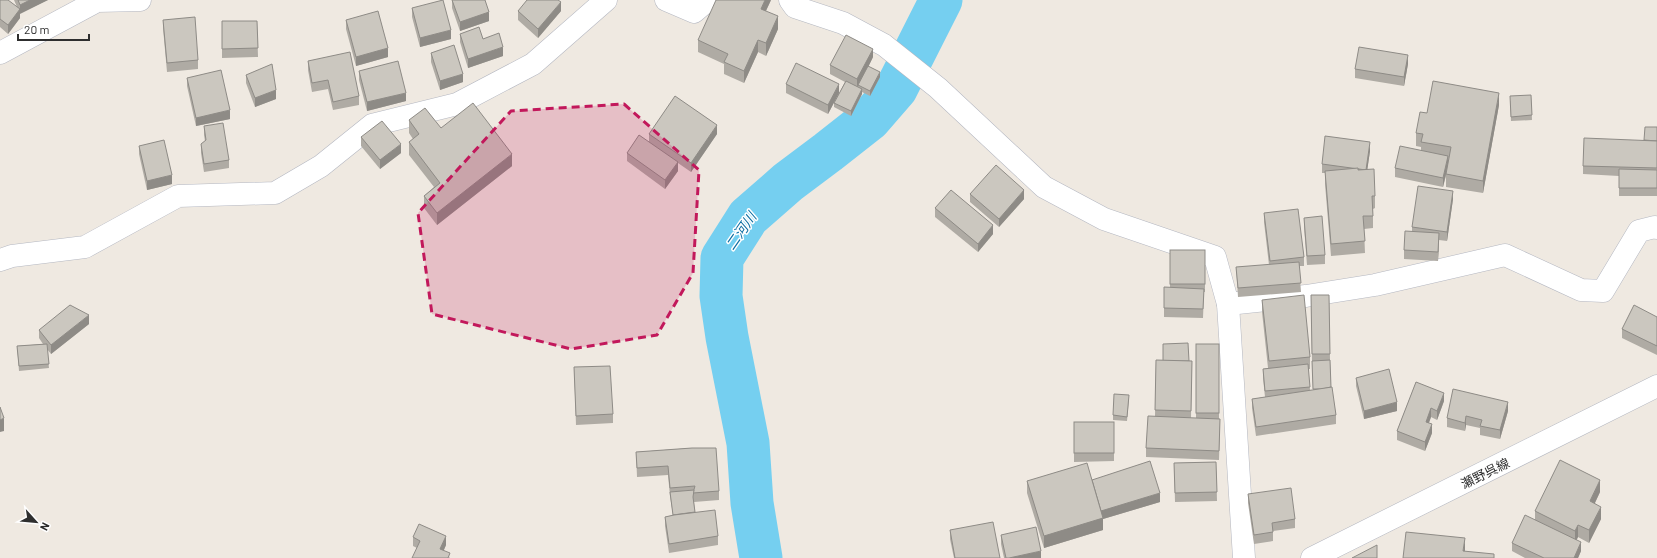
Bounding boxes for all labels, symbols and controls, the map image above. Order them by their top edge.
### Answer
scale bar [18,16,89,42]
text: 20 m [24,22,50,36]
water label: 二河川 [722,207,761,253]
street label: 瀬野呉線 [1458,454,1512,492]
north arrow [16,502,56,542]
text: N [38,521,53,533]

